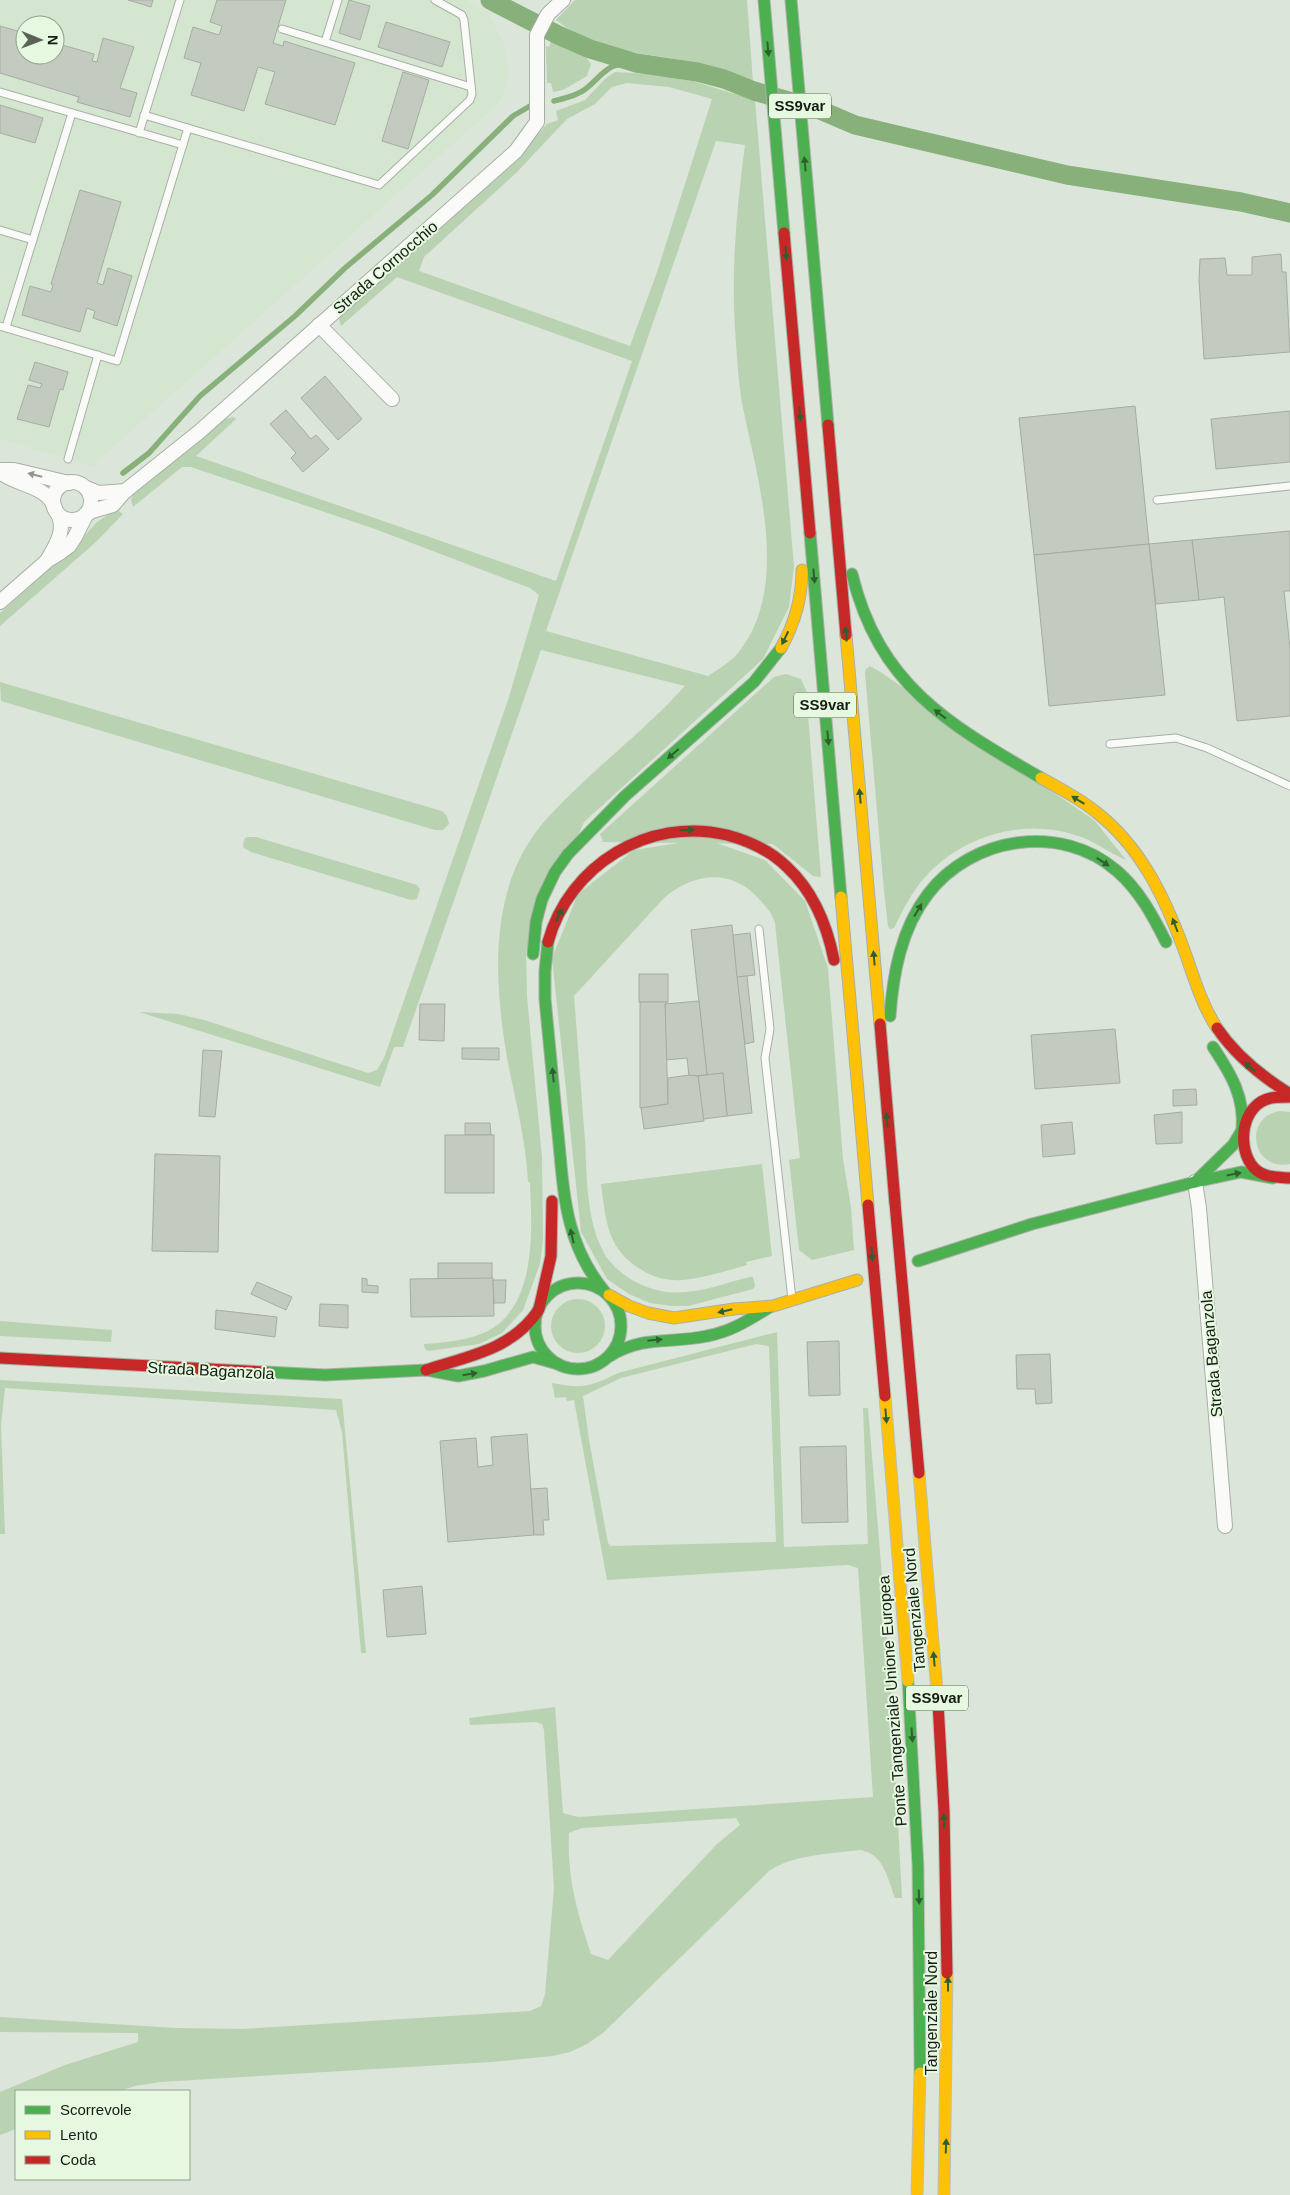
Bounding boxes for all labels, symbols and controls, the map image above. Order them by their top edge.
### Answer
north arrow [15,15,65,65]
text: N [45,35,61,45]
one-way arrow [765,41,773,57]
road number: SS9var [769,94,831,118]
one-way arrow [801,155,809,171]
street label: Strada Cornocchio [330,217,441,317]
one-way arrow [782,245,790,261]
one-way arrow [796,407,804,423]
one-way arrow [27,471,42,479]
one-way arrow [810,569,818,585]
one-way arrow [841,626,849,642]
one-way arrow [781,631,789,645]
road number: SS9var [794,692,856,718]
one-way arrow [934,708,947,719]
one-way arrow [824,731,832,747]
one-way arrow [668,748,680,760]
one-way arrow [855,787,863,803]
one-way arrow [1071,795,1084,804]
one-way arrow [679,826,695,834]
one-way arrow [1097,857,1110,867]
one-way arrow [914,903,923,916]
one-way arrow [555,908,563,922]
one-way arrow [1171,918,1178,933]
one-way arrow [869,949,877,965]
one-way arrow [1244,1061,1256,1073]
one-way arrow [549,1066,557,1082]
one-way arrow [883,1111,891,1127]
one-way arrow [1226,1169,1242,1177]
one-way arrow [568,1228,576,1244]
one-way arrow [868,1246,876,1262]
street label: Strada Baganzola [1197,1290,1226,1418]
one-way arrow [718,1307,733,1315]
one-way arrow [648,1336,664,1344]
street label: Strada Baganzola [147,1359,275,1382]
one-way arrow [463,1369,479,1377]
one-way arrow [883,1408,891,1424]
street label: Tangenziale Nord [901,1547,928,1673]
street label: Ponte Tangenziale Unione Europea [875,1575,910,1827]
one-way arrow [930,1651,938,1667]
road number: SS9var [906,1686,968,1710]
one-way arrow [908,1727,916,1743]
one-way arrow [939,1813,947,1829]
one-way arrow [915,1889,923,1905]
street label: Tangenziale Nord [923,1951,940,2075]
one-way arrow [944,1976,952,1992]
legend [15,2090,190,2180]
text: Scorrevole [60,2101,132,2118]
text: Lento [60,2126,98,2143]
one-way arrow [942,2138,950,2154]
text: Coda [60,2151,97,2168]

